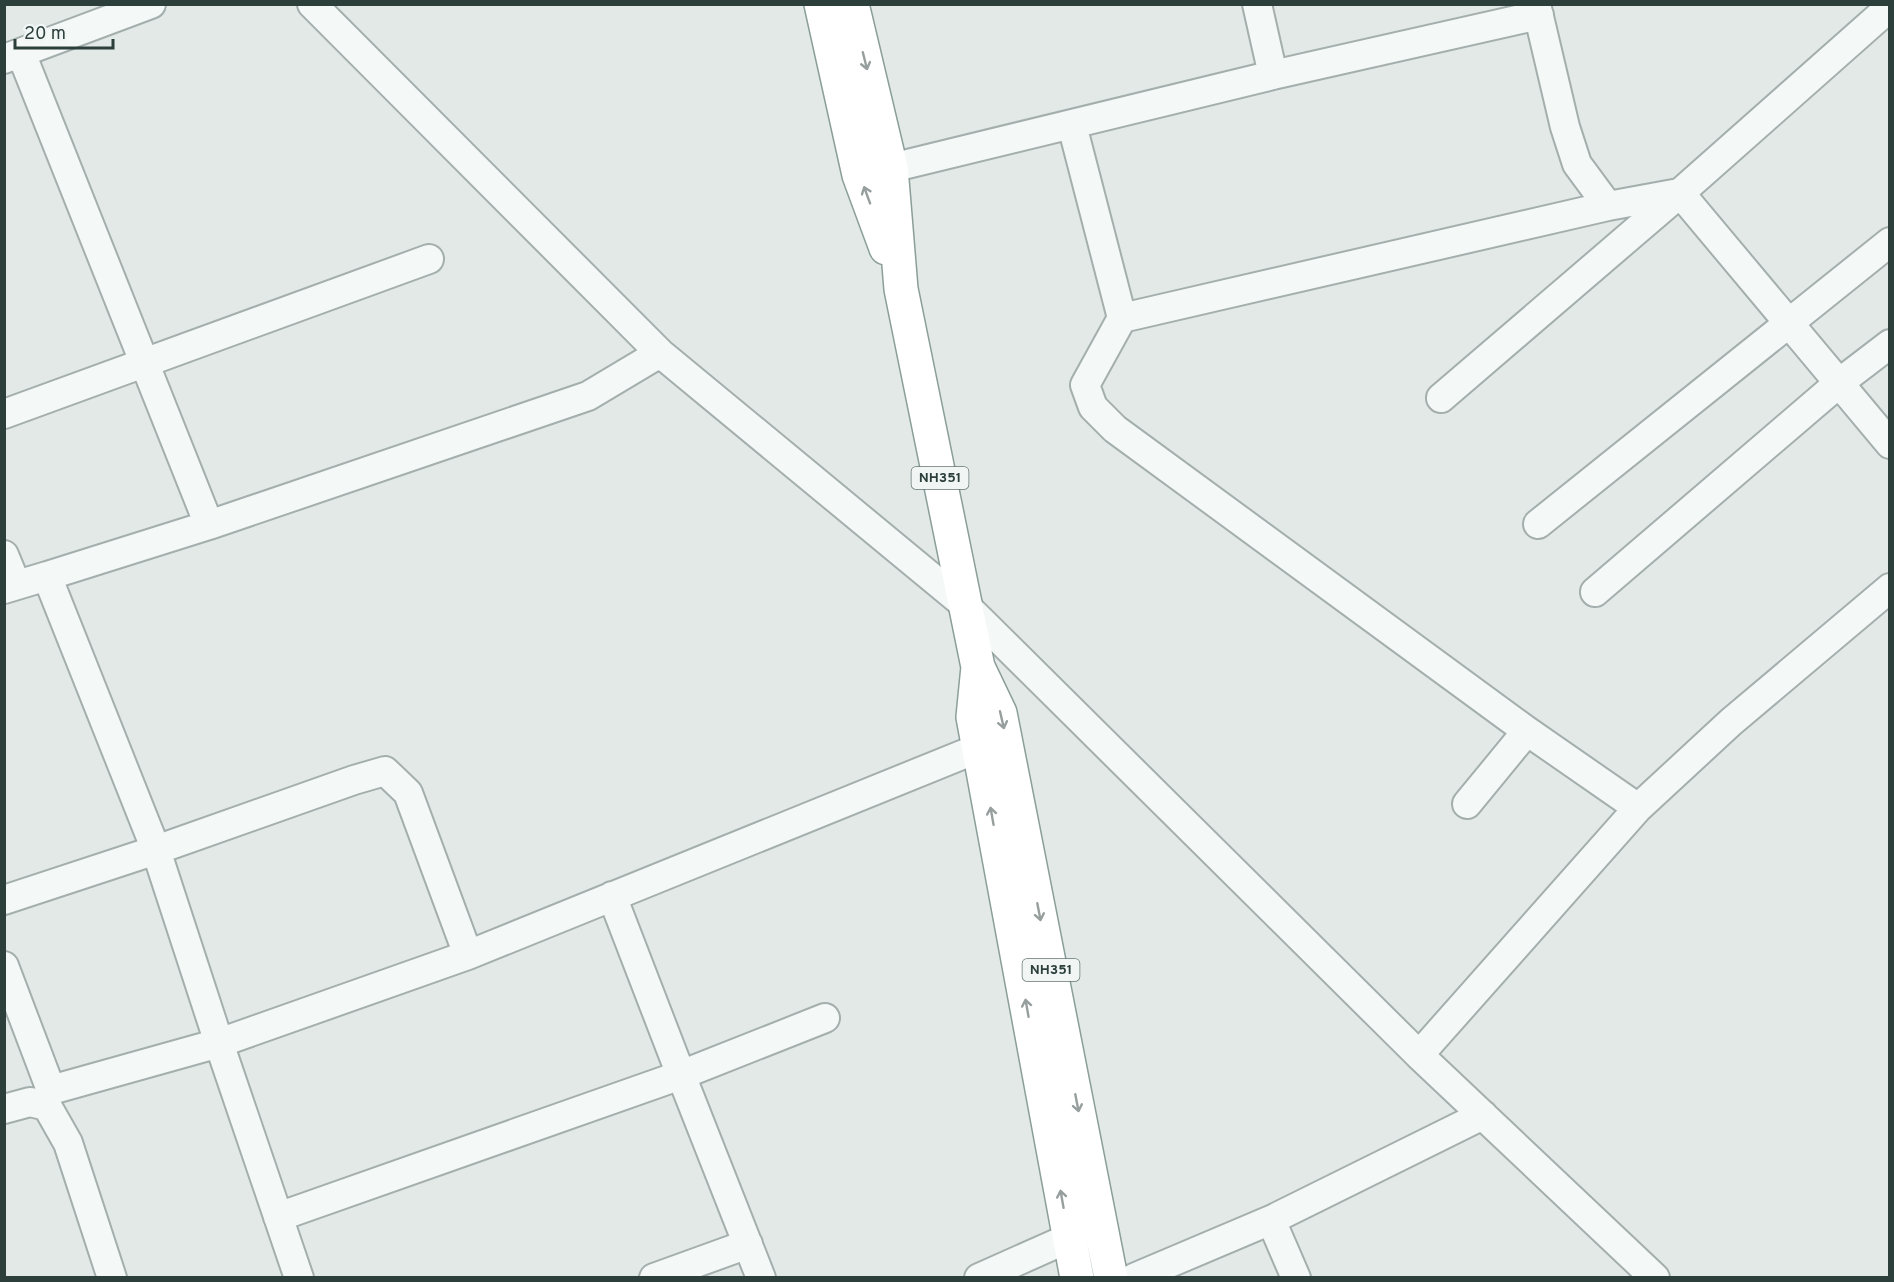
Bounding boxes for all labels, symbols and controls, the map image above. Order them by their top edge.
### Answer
scale bar [15,12,112,50]
text: 20 m [24,23,66,46]
one-way arrow [860,52,872,71]
one-way arrow [860,186,871,205]
road number: NH351 [912,467,968,489]
one-way arrow [996,710,1008,729]
one-way arrow [986,806,997,826]
one-way arrow [1034,901,1045,921]
road number: NH351 [1022,959,1080,981]
one-way arrow [1021,998,1032,1018]
one-way arrow [1072,1093,1083,1112]
one-way arrow [1056,1190,1067,1210]

